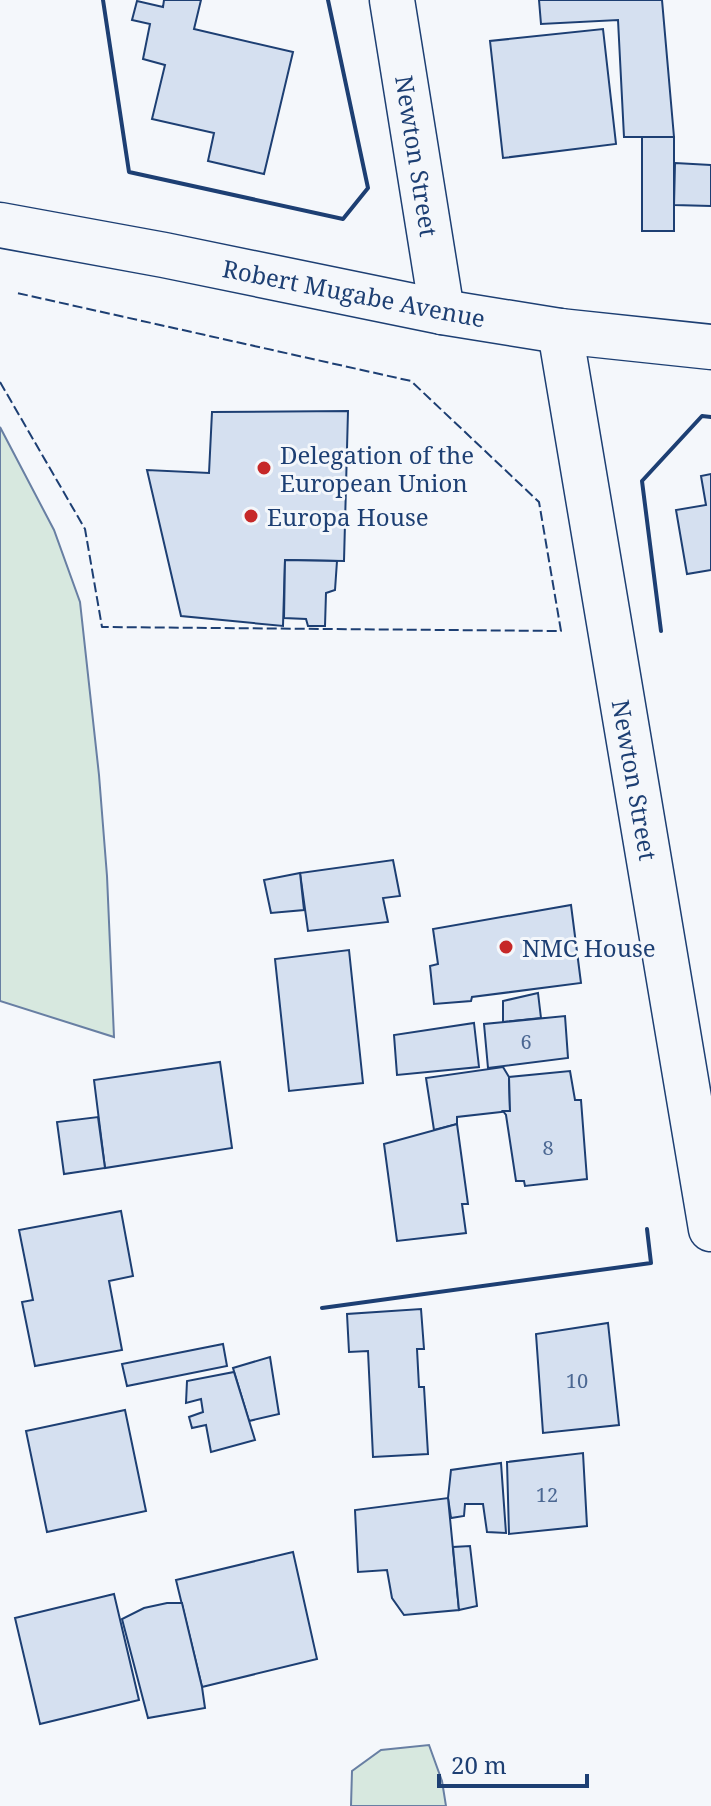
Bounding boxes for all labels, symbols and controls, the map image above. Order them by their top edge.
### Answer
street label: Newton Street [388,73,446,239]
street label: Robert Mugabe Avenue [220,251,488,335]
place label: Delegation of the European Union [280,438,474,499]
marker: Delegation of the European Union [255,459,273,477]
place label: Europa House [267,500,429,533]
marker: Europa House [242,507,260,525]
street label: Newton Street [605,697,665,863]
place label: NMC House [522,931,656,964]
marker: NMC House [497,938,515,956]
house number: 6 [520,1028,532,1055]
house number: 8 [542,1134,554,1161]
house number: 10 [566,1367,588,1394]
house number: 12 [536,1481,558,1508]
scale bar [439,1738,587,1788]
text: 20 m [451,1748,507,1781]

